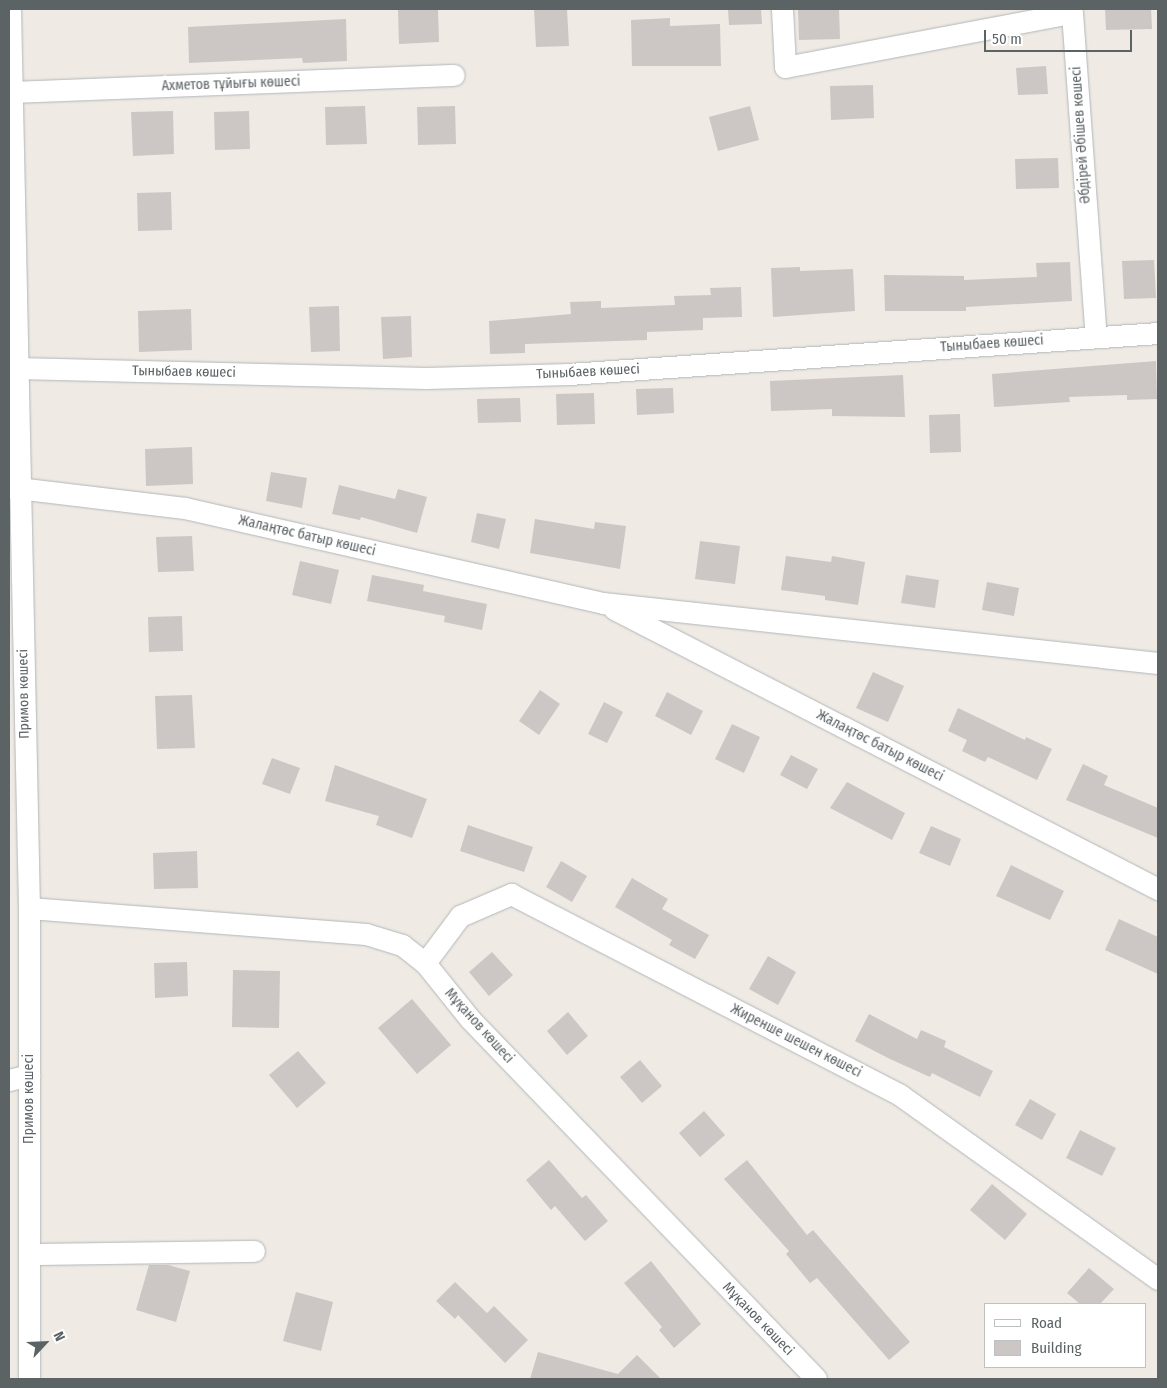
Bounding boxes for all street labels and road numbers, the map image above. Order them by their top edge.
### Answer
street label: Әбдірей Әбішев көшесі [1068,66,1094,204]
street label: Ахметов тұйығы көшесі [161,73,301,95]
street label: Тыныбаев көшесі [940,332,1044,356]
street label: Тыныбаев көшесі [536,361,640,383]
street label: Тыныбаев көшесі [132,363,236,381]
street label: Жалаңтөс батыр көшесі [237,512,377,560]
street label: Примов көшесі [15,649,33,739]
street label: Жалаңтөс батыр көшесі [814,707,946,785]
street label: Мұқанов көшесі [441,985,517,1067]
street label: Жиренше шешен көшесі [728,1001,864,1081]
street label: Примов көшесі [21,1054,37,1144]
street label: Мұқанов көшесі [719,1279,797,1359]

